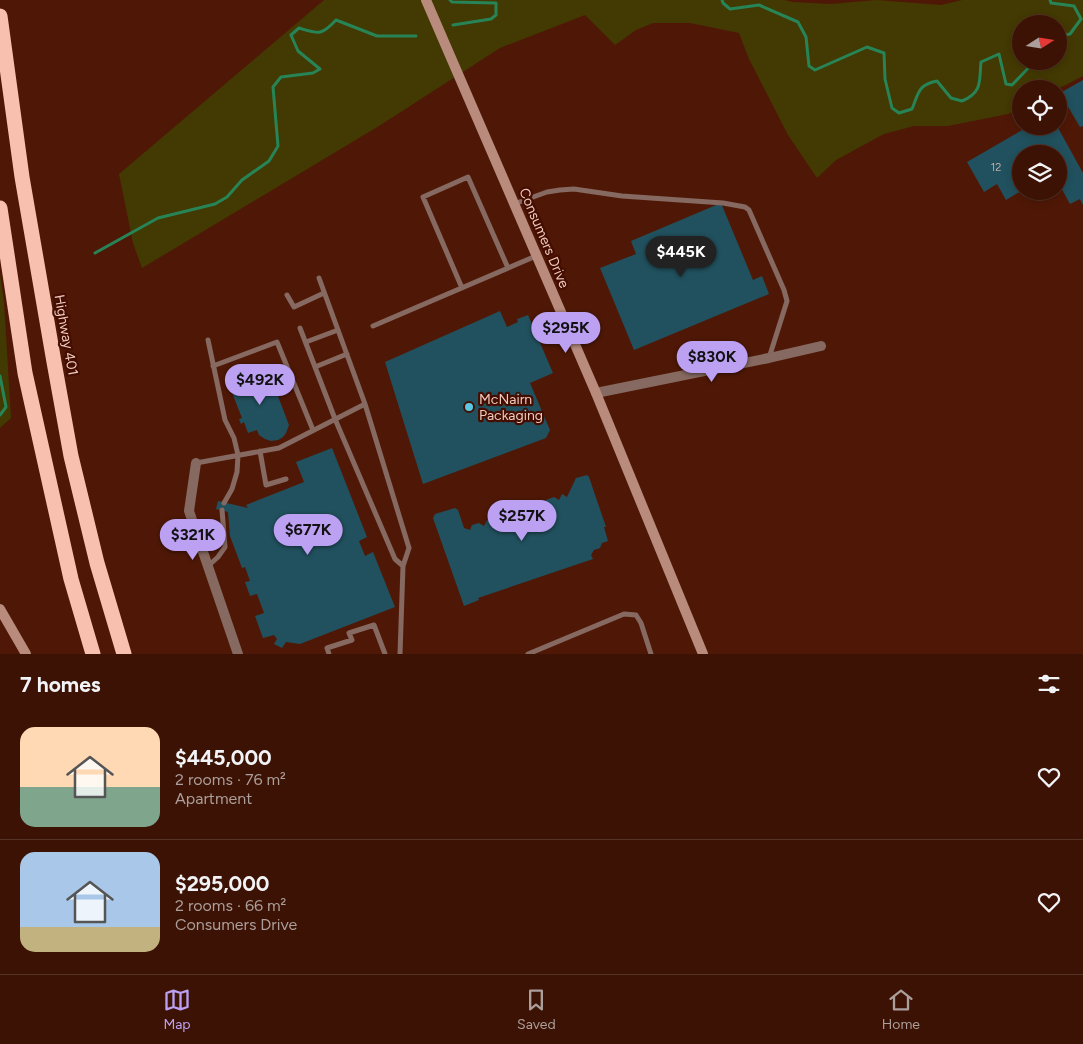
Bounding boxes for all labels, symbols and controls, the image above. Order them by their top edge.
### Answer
north arrow [1012,15,1068,70]
map controls [1012,15,1067,200]
button: locate [1012,80,1067,135]
button: layers [1012,145,1067,200]
house number: 12 [991,161,1001,174]
street label: Consumers Drive [515,185,573,291]
pin: $445K [646,236,716,278]
text: $445K [656,242,706,261]
street label: Highway 401 [51,293,81,377]
pin: $295K [531,312,601,354]
text: $295K [542,318,590,337]
pin: $830K [677,340,747,383]
text: $830K [688,347,736,366]
pin: $492K [225,364,295,406]
text: $492K [236,370,284,389]
place label: McNairn Packaging [479,391,543,424]
marker: McNairn Packaging [463,401,475,413]
pin: $257K [487,500,557,542]
text: $257K [499,506,545,525]
pin: $677K [273,514,343,556]
pin: $321K [158,518,228,561]
text: $677K [285,520,331,539]
text: $321K [171,525,215,544]
icon: filters [1035,670,1063,698]
text: 7 homes [20,672,101,697]
text: $445,000 [175,745,272,770]
icon: home [60,747,120,807]
icon: heart [1035,763,1063,791]
text: 2 rooms · 76 m² [175,770,286,789]
text: Apartment [175,789,252,808]
text: $295,000 [175,871,269,896]
icon: home [60,872,120,932]
icon: heart [1035,888,1063,916]
text: 2 rooms · 66 m² [175,896,286,915]
text: Consumers Drive [175,915,297,934]
tab: Map [163,986,191,1033]
tab: Saved [517,986,556,1033]
tab: Home [882,986,920,1033]

